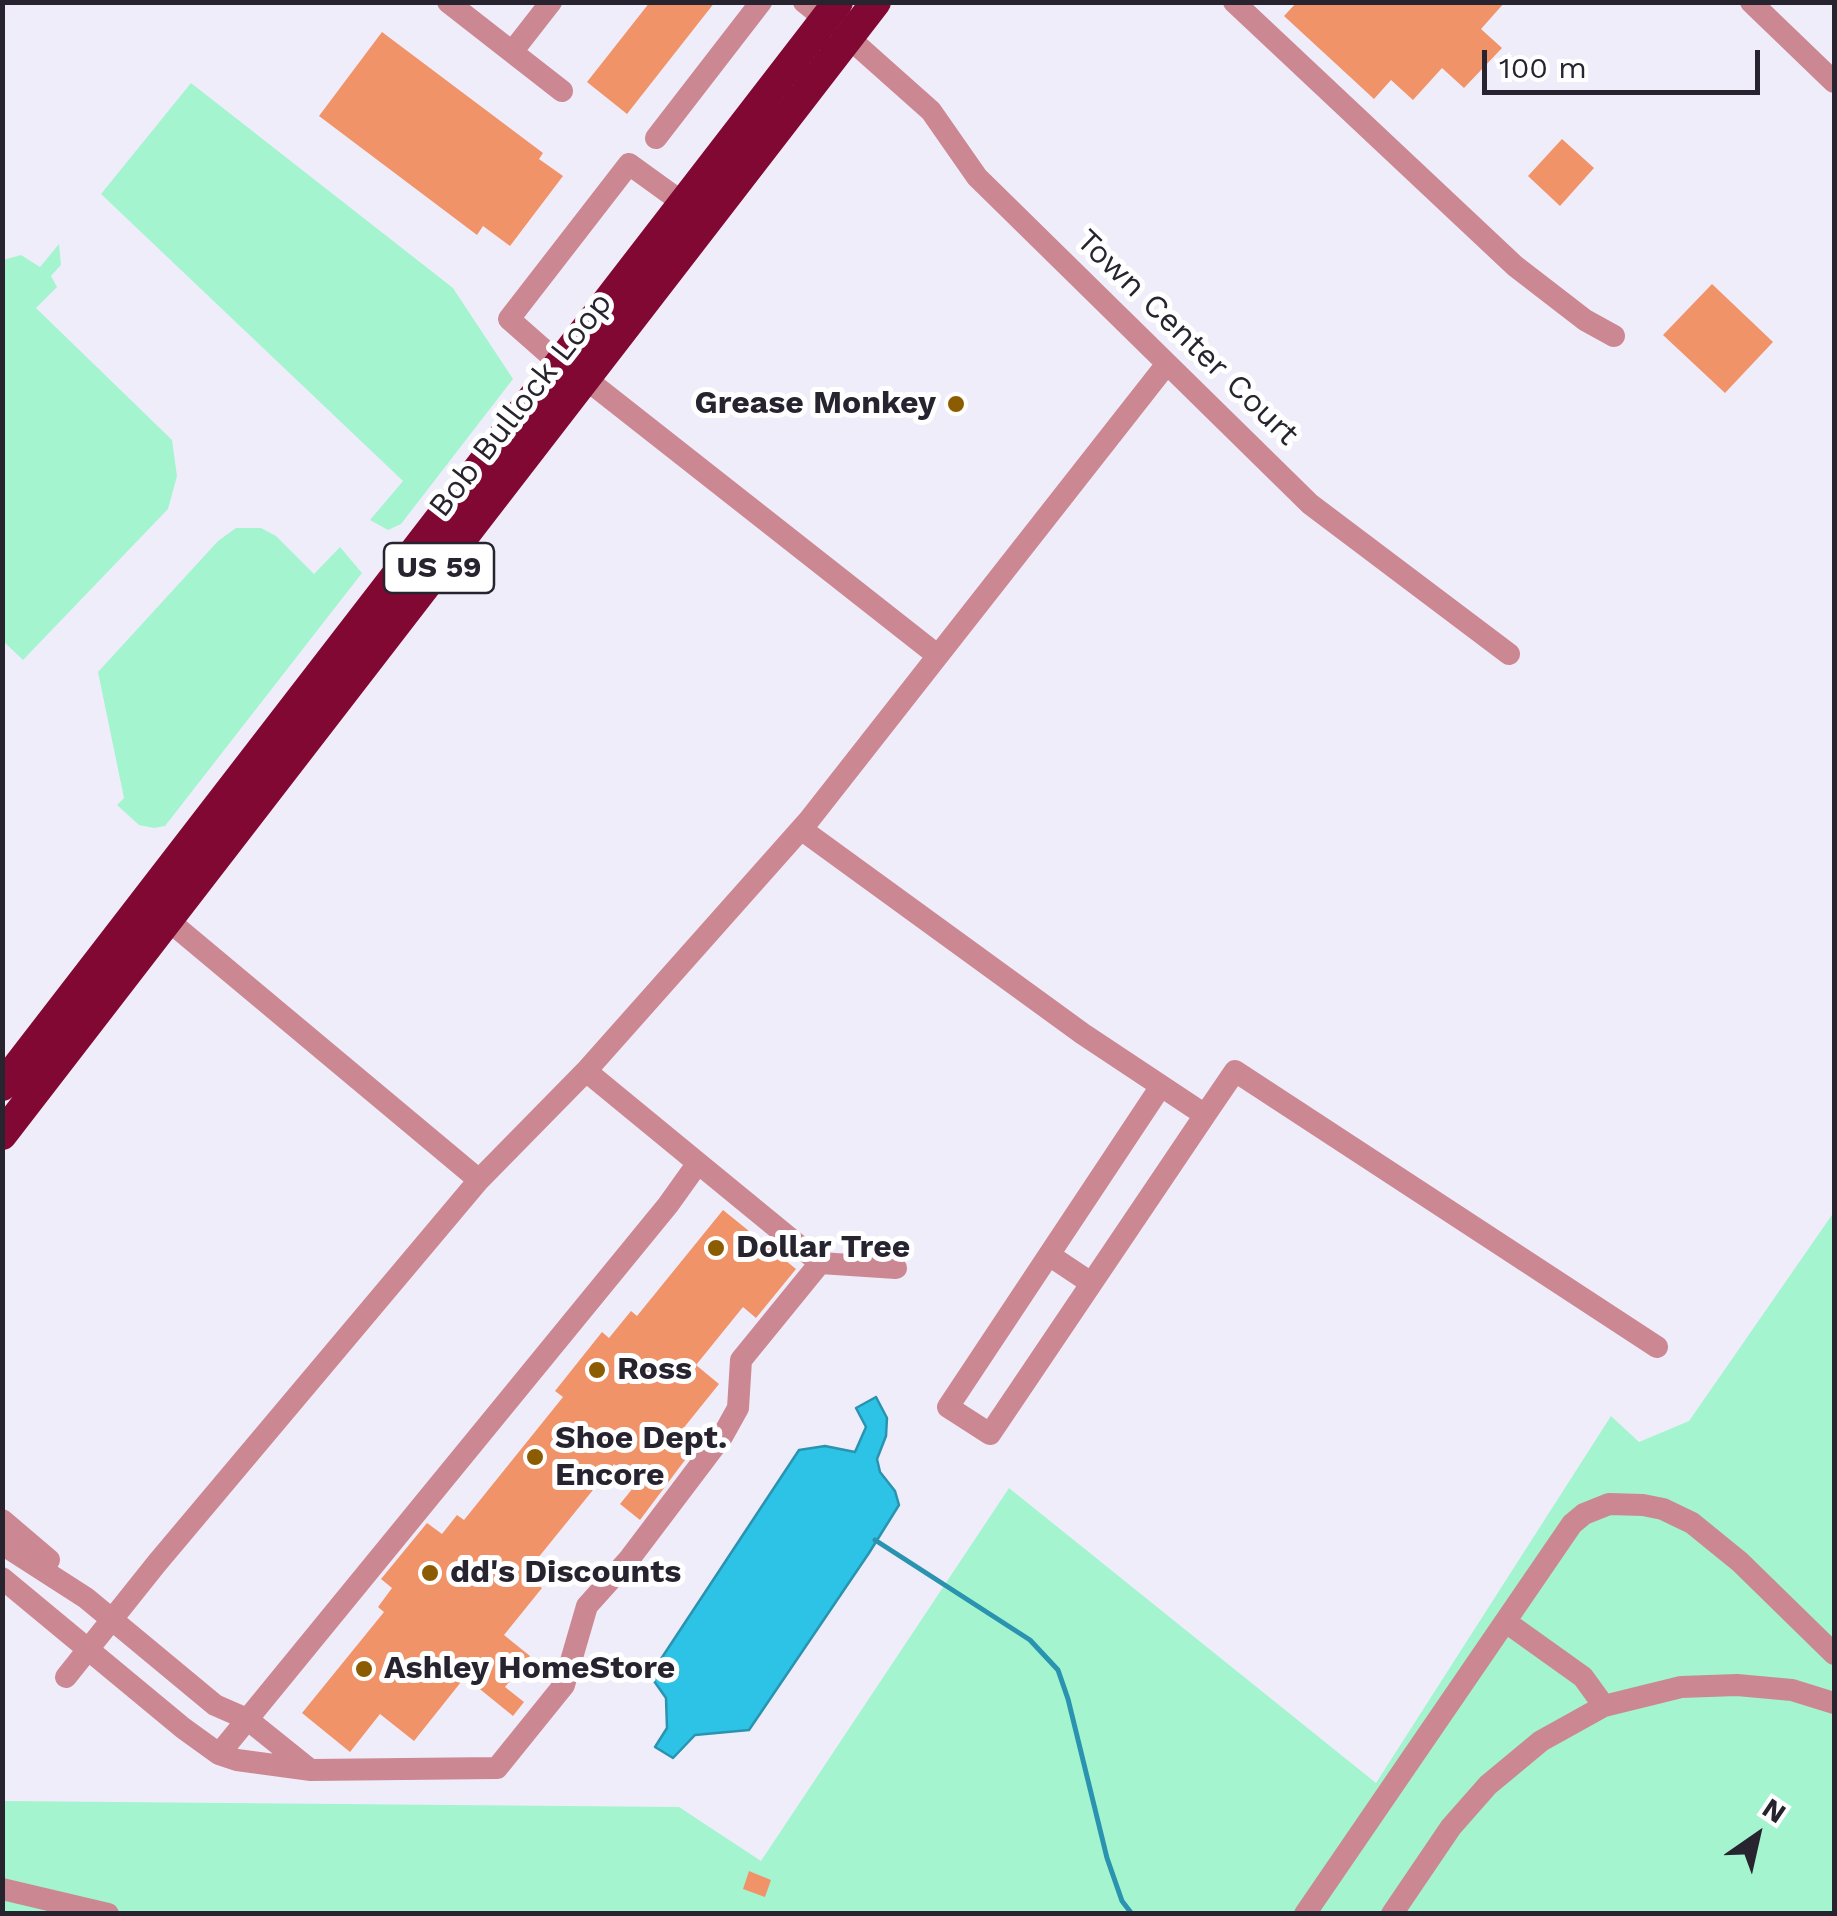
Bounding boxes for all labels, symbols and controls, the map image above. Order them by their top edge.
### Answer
scale bar [1487,30,1764,92]
text: 100 m [1499,50,1587,85]
street label: Town Center Court [1068,222,1306,454]
street label: Bob Bullock Loop [421,285,621,525]
place label: Grease Monkey [695,385,936,423]
marker: Grease Monkey [945,393,967,415]
road number: US 59 [384,543,494,593]
place label: Dollar Tree [736,1229,910,1267]
marker: Dollar Tree [705,1237,727,1259]
place label: Ross [617,1351,692,1389]
marker: Ross [586,1359,608,1381]
place label: Shoe Dept. Encore [555,1420,727,1495]
marker: Shoe Dept. Encore [524,1446,546,1468]
place label: dd's Discounts [450,1554,681,1592]
marker: dd's Discounts [419,1562,441,1584]
place label: Ashley HomeStore [384,1650,675,1688]
marker: Ashley HomeStore [353,1658,375,1680]
north arrow [1707,1786,1807,1886]
text: N [1756,1791,1792,1830]

